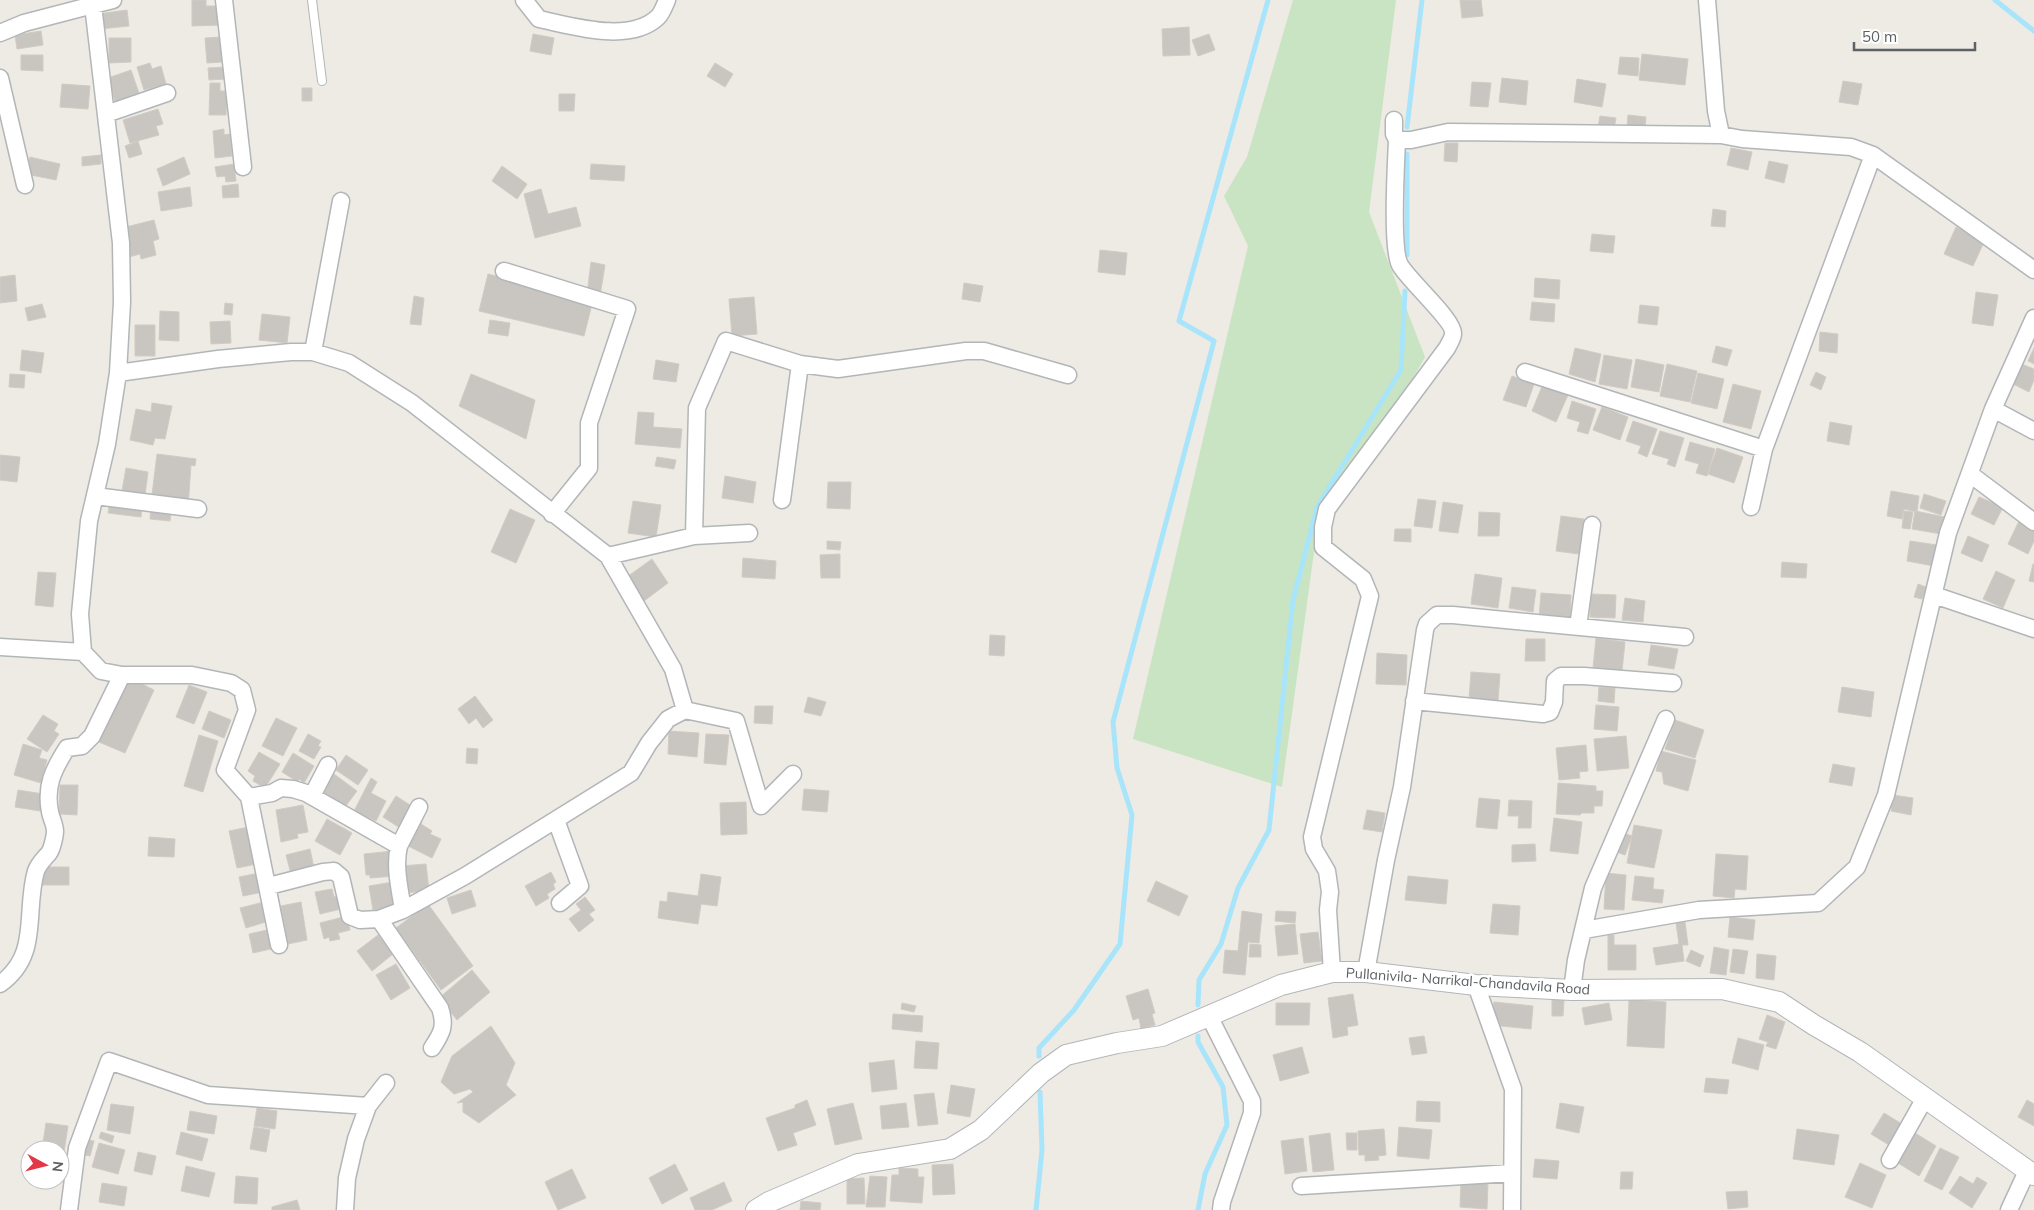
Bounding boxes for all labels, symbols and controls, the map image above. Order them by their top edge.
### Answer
scale bar [1854,20,1975,52]
text: 50 m [1862,27,1897,46]
street label: Pullanivila- Narrikal-Chandavila Road [1345,963,1591,999]
north arrow [20,1140,70,1190]
text: N [48,1160,67,1173]

